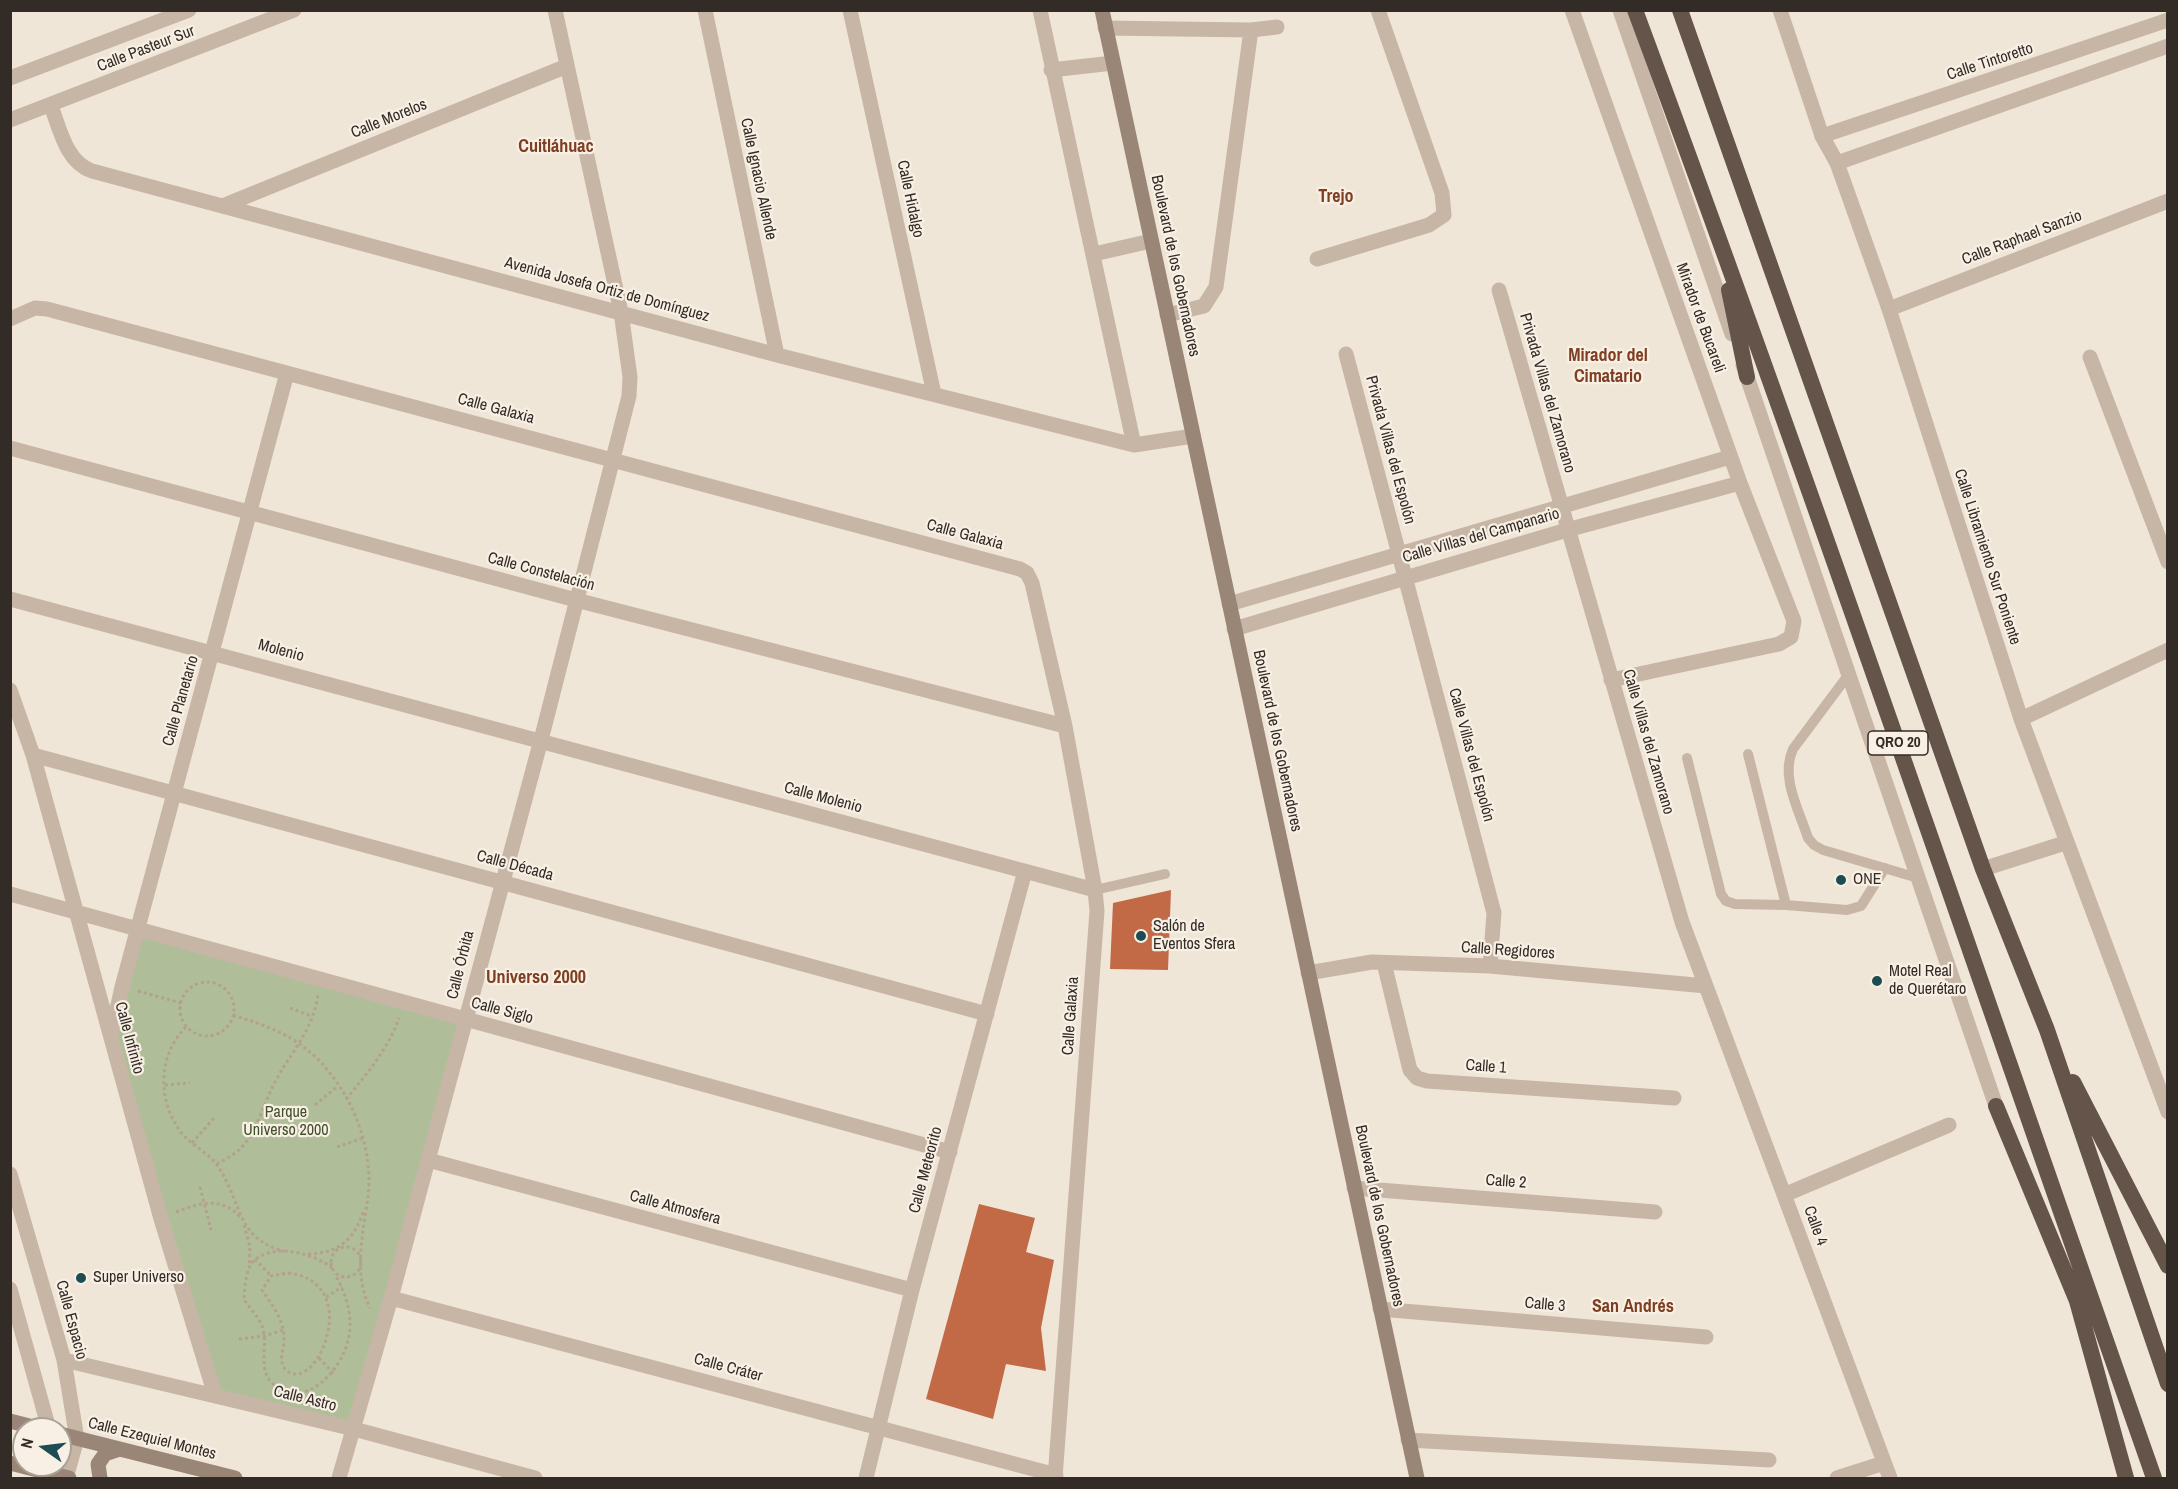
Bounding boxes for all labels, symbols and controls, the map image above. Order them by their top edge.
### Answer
street label: Calle Pasteur Sur [95,22,197,76]
street label: Calle Tintoretto [1945,39,2035,85]
street label: Calle Morelos [348,95,430,143]
street label: Calle Ignacio Allende [736,116,780,242]
district label: Cuitláhuac [518,136,594,158]
street label: Calle Hidalgo [892,158,928,240]
street label: Boulevard de los Gobernadores [1146,173,1204,359]
district label: Trejo [1318,186,1354,208]
street label: Calle Raphael Sanzio [1959,206,2085,270]
street label: Avenida Josefa Ortiz de Domínguez [502,253,712,327]
street label: Mirador de Bucareli [1671,261,1729,375]
street label: Privada Villas del Zamorano [1515,311,1579,475]
district label: Mirador del Cimatario [1568,345,1648,388]
street label: Privada Villas del Espolón [1361,374,1419,526]
street label: Calle Galaxia [455,390,537,428]
street label: Calle Libramiento Sur Poniente [1949,467,2025,647]
street label: Calle Villas del Campanario [1400,504,1562,568]
street label: Calle Galaxia [924,516,1006,554]
street label: Calle Constelación [485,548,597,596]
street label: Molenio [256,636,306,666]
street label: Boulevard de los Gobernadores [1248,648,1306,834]
street label: Calle Planetario [159,653,203,749]
street label: Calle Villas del Zamorano [1618,667,1678,817]
street label: Calle Villas del Espolón [1444,686,1498,824]
road number: QRO 20 [1868,731,1928,755]
street label: Calle Molenio [782,778,864,818]
street label: Calle Década [474,847,556,885]
place label: ONE [1853,870,1881,890]
marker: ONE [1834,873,1848,887]
place label: Salón de Eventos Sfera [1153,917,1235,955]
street label: Calle Órbita [443,929,479,1001]
marker: Salón de Eventos Sfera [1134,929,1148,943]
street label: Calle Regidores [1460,938,1556,964]
place label: Motel Real de Querétaro [1889,962,1966,1000]
district label: Universo 2000 [486,967,586,989]
marker: Motel Real de Querétaro [1870,974,1884,988]
street label: Calle Galaxia [1059,976,1083,1056]
street label: Calle Siglo [469,994,535,1028]
street label: Calle Infinito [110,1000,148,1076]
street label: Calle 1 [1465,1056,1507,1078]
park label: Parque Universo 2000 [243,1103,329,1141]
street label: Boulevard de los Gobernadores [1350,1123,1408,1309]
street label: Calle Meteorito [905,1125,947,1215]
street label: Calle 2 [1485,1171,1527,1193]
street label: Calle Atmosfera [627,1187,723,1229]
street label: Calle 4 [1799,1204,1831,1248]
place label: Super Universo [93,1268,184,1288]
marker: Super Universo [74,1271,88,1285]
street label: Calle Espacio [51,1278,91,1362]
street label: Calle 3 [1524,1294,1566,1316]
district label: San Andrés [1592,1296,1674,1318]
street label: Calle Cráter [692,1350,764,1386]
street label: Calle Astro [272,1382,338,1416]
street label: Calle Ezequiel Montes [86,1414,218,1464]
north arrow [12,1417,72,1477]
text: N [15,1436,38,1450]

